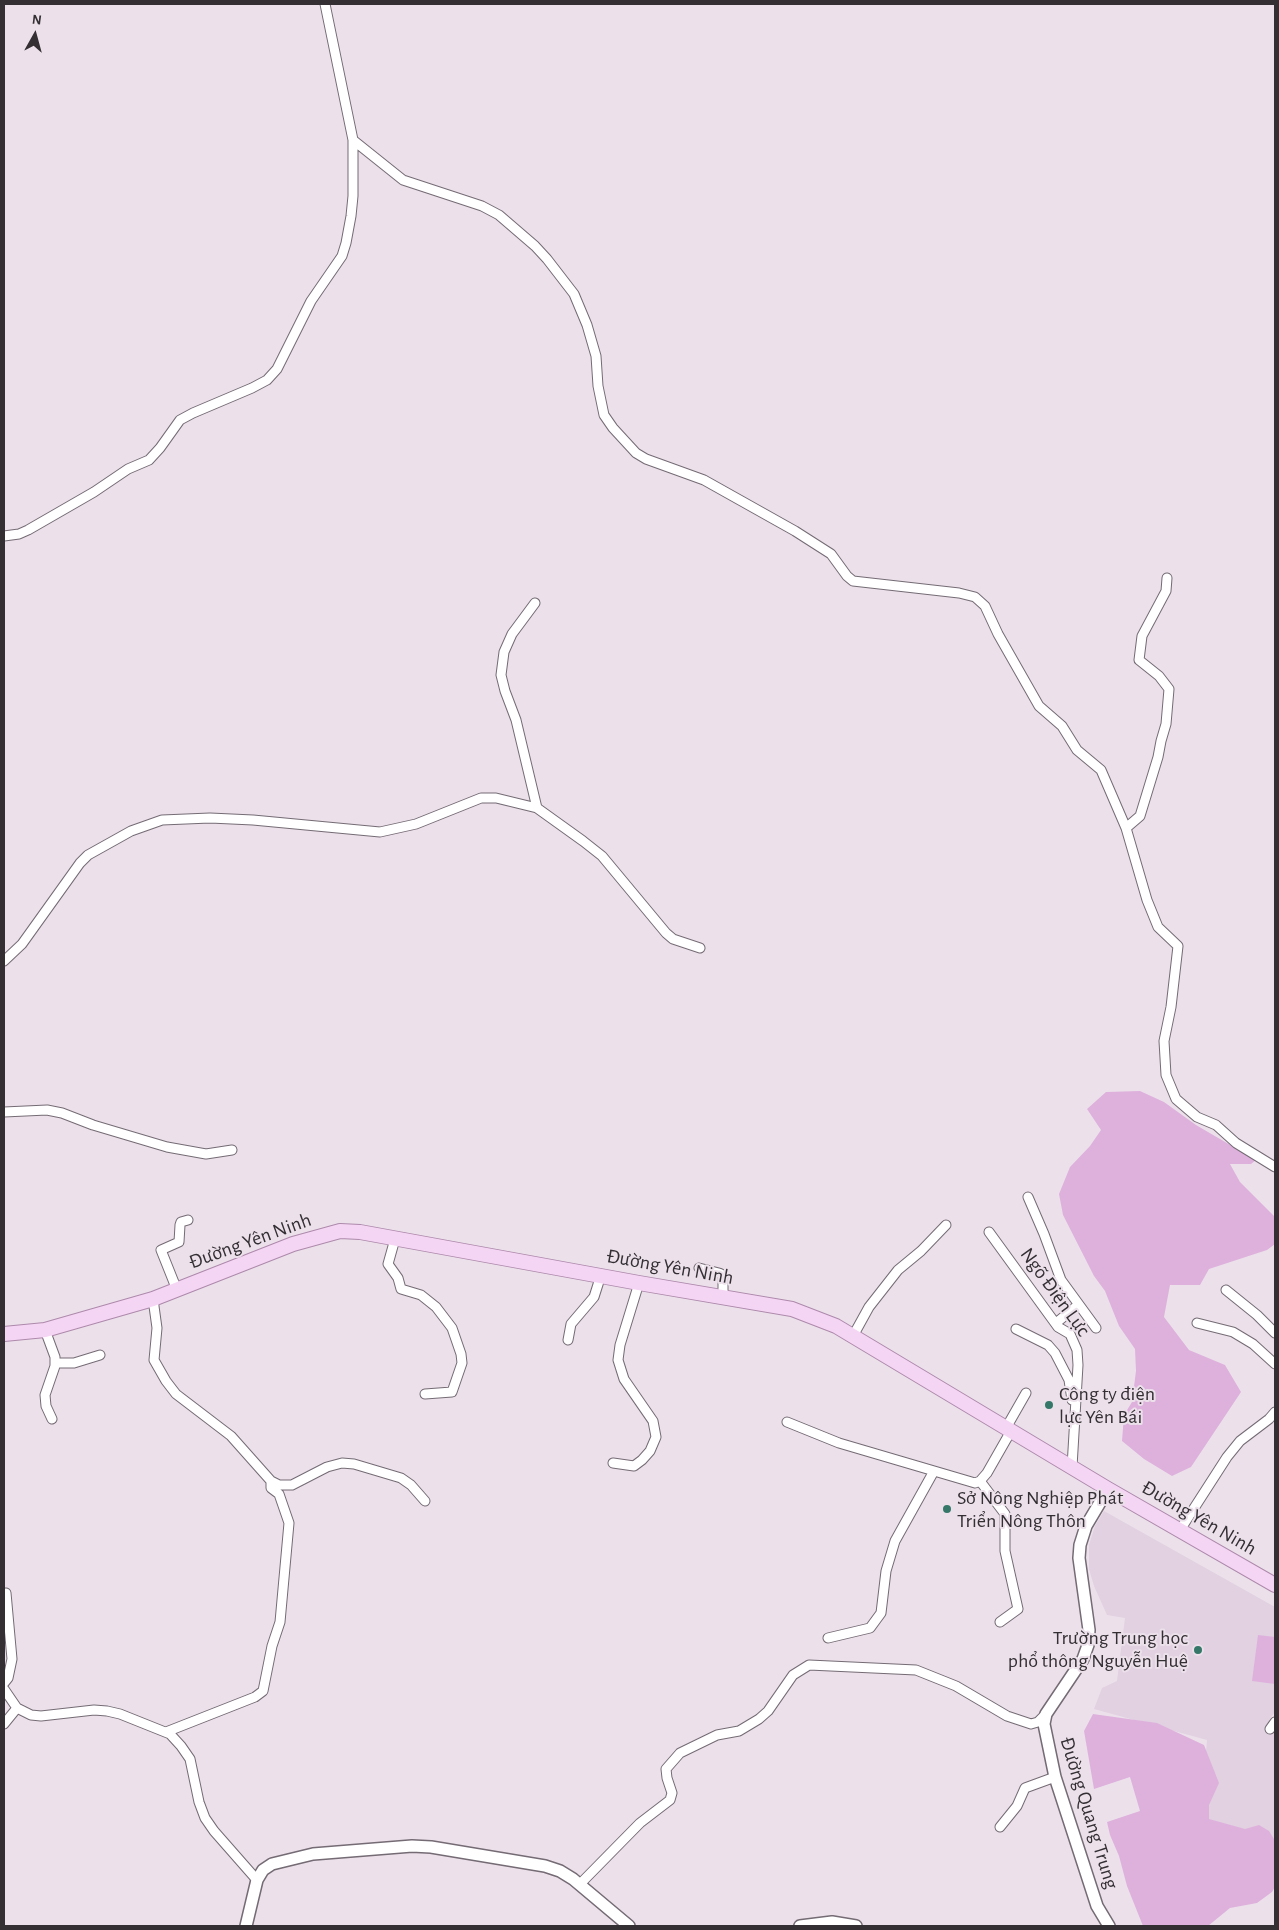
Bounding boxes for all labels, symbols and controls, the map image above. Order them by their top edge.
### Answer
north arrow [10,10,60,60]
text: N [31,13,43,28]
street label: Đường Yên Ninh [185,1208,315,1274]
street label: Ngõ Điện Lực [1015,1243,1095,1341]
street label: Đường Yên Ninh [605,1244,735,1290]
place label: Công ty điện lực Yên Bái [1059,1382,1155,1429]
marker: Công ty điện lực Yên Bái [1043,1399,1055,1411]
street label: Đường Yên Ninh [1137,1475,1261,1561]
place label: Sở Nông Nghiệp Phát Triển Nông Thôn [957,1486,1123,1533]
marker: Sở Nông Nghiệp Phát Triển Nông Thôn [941,1503,953,1515]
place label: Trường Trung học phổ thông Nguyễn Huệ [1008,1626,1188,1673]
marker: Trường Trung học phổ thông Nguyễn Huệ [1192,1644,1204,1656]
street label: Đường Quang Trung [1054,1734,1124,1892]

